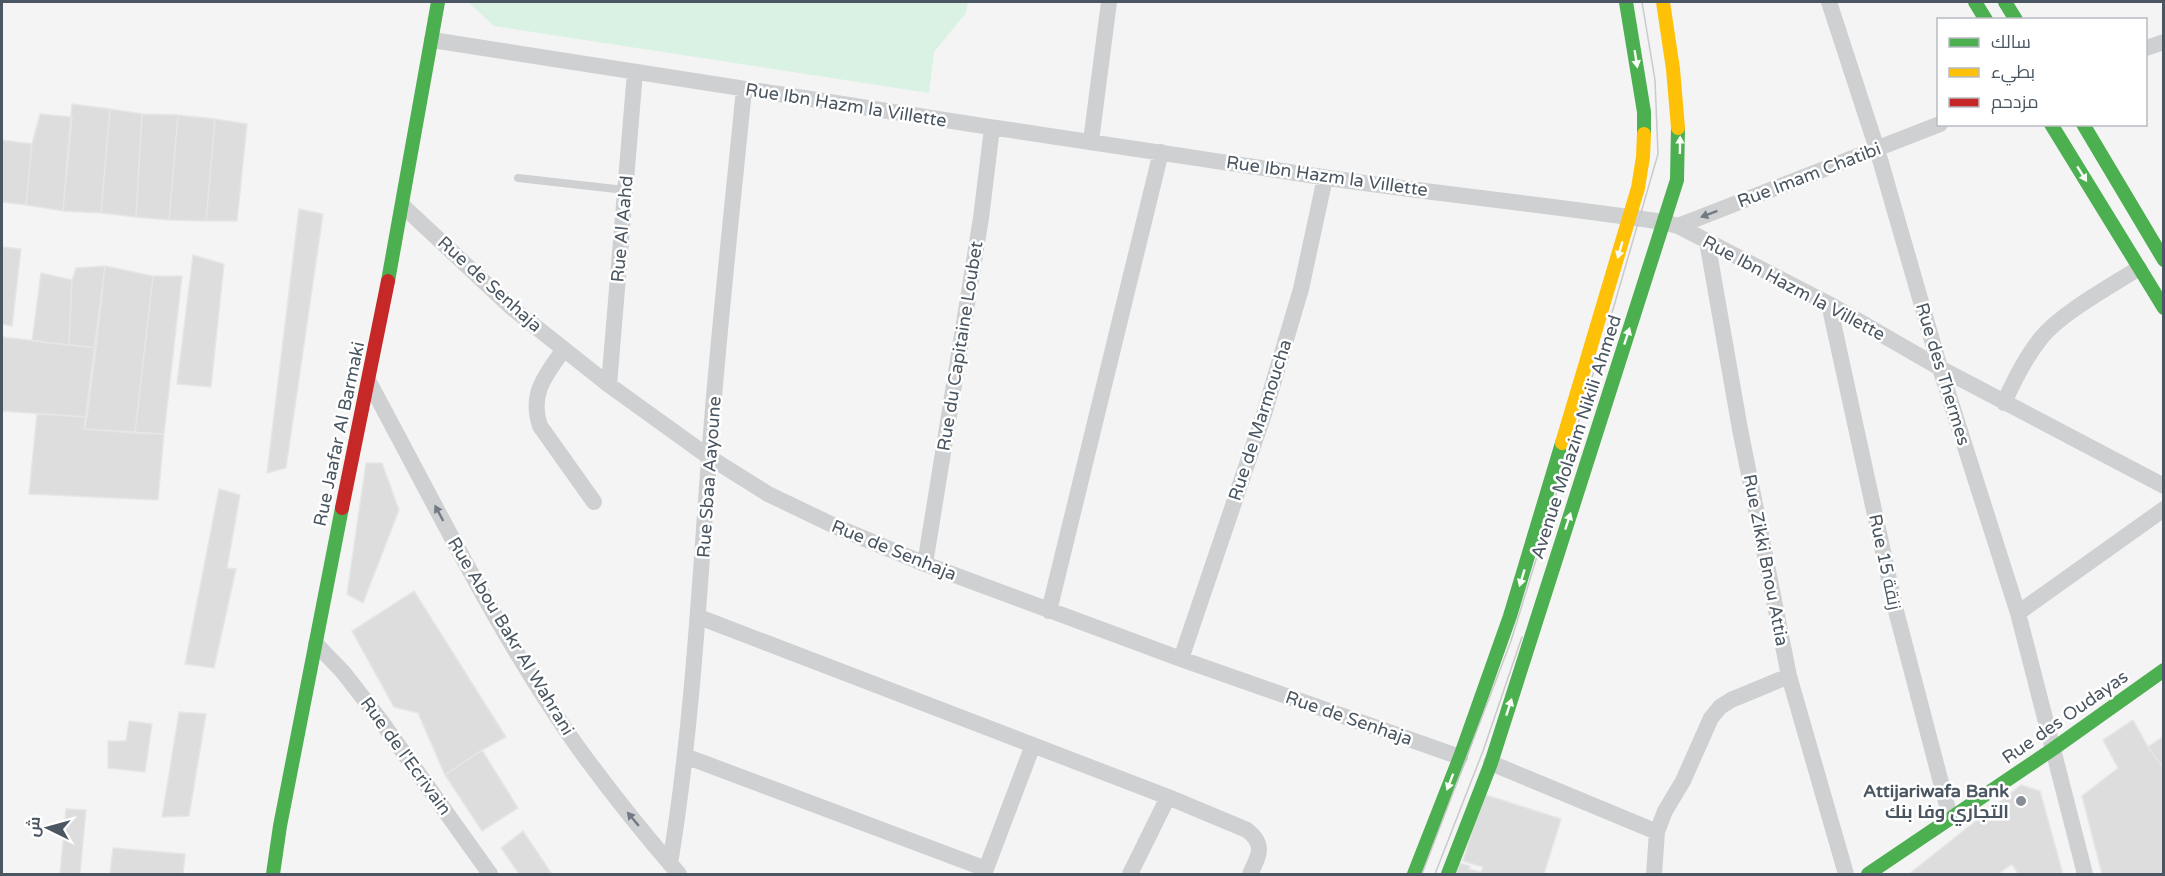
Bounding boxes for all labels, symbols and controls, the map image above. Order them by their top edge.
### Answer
legend [1937,18,2147,126]
text: سالك [1991,31,2031,53]
one-way arrow [1631,50,1640,69]
text: بطيء [1991,61,2035,86]
street label: Rue Ibn Hazm la Villette [744,78,948,132]
text: مزدحم [1991,91,2039,114]
one-way arrow [1675,135,1685,154]
street label: Rue Imam Chatibi [1734,137,1884,213]
street label: Rue Ibn Hazm la Villette [1225,151,1429,201]
one-way arrow [2076,166,2087,182]
street label: Rue Al Aahd [606,175,638,283]
one-way arrow [1700,209,1718,219]
street label: Rue de Senhaja [433,231,547,337]
street label: Rue Ibn Hazm la Villette [1699,231,1889,345]
street label: Rue du Capitaine Loubet [933,239,987,452]
one-way arrow [1615,242,1624,260]
street label: Rue des Thermes [1911,300,1975,448]
street label: Avenue Molazim Nikili Ahmed [1526,312,1626,562]
one-way arrow [1623,327,1632,345]
street label: Rue de Marmoucha [1224,337,1296,503]
street label: Rue Jaafar Al Barmaki [309,340,369,528]
street label: Rue Sbaa Aayoune [692,396,726,558]
street label: Rue Zikki Bnou Attia [1739,472,1793,648]
one-way arrow [434,504,444,521]
one-way arrow [1564,512,1573,530]
street label: Rue 15 زنقة [1864,512,1906,612]
street label: Rue de Senhaja [828,515,960,585]
street label: Rue Abou Bakr Al Wahrani [443,533,579,739]
one-way arrow [1517,569,1526,587]
street label: Rue des Oudayas [1998,665,2132,769]
street label: Rue de Senhaja [1283,686,1415,750]
street label: Rue de l'Ecrivain [356,693,456,819]
one-way arrow [1505,698,1514,716]
one-way arrow [1445,773,1454,791]
place label: Attijariwafa Bank التجاري وفا بنك [1863,780,2009,826]
marker: Attijariwafa Bank التجاري وفا بنك [2014,794,2028,808]
north arrow [18,798,78,858]
one-way arrow [627,812,640,827]
text: ش [23,816,45,838]

